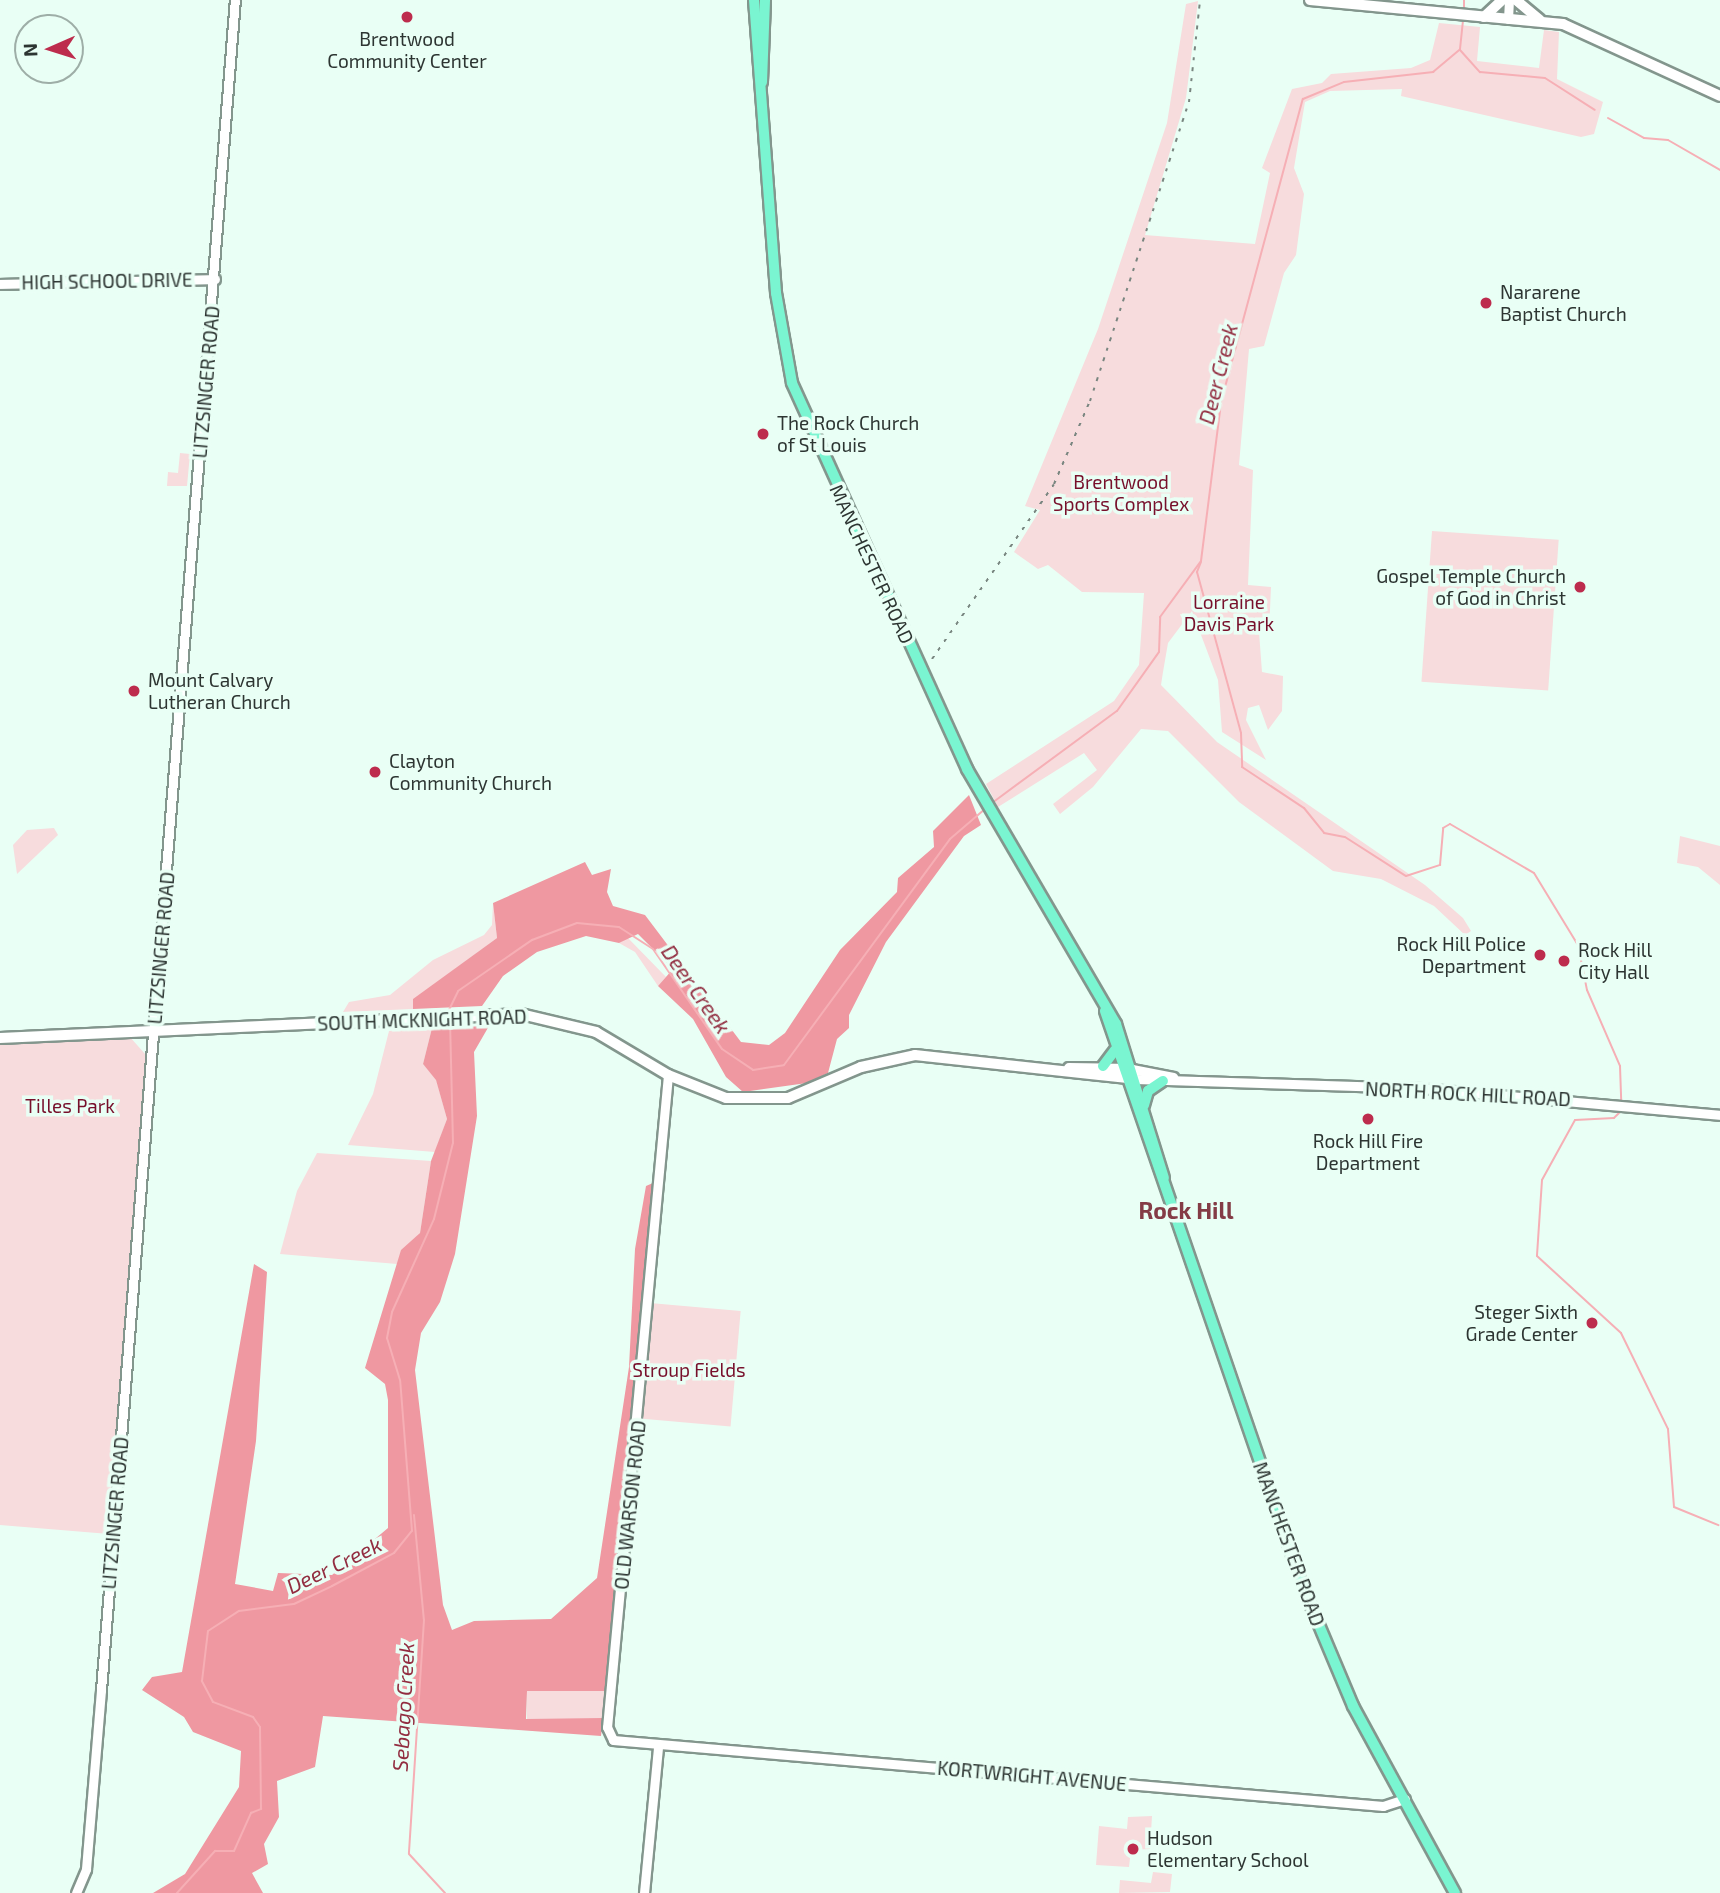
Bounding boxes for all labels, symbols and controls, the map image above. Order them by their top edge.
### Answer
marker: Brentwood Community Center [399,9,415,25]
north arrow [14,14,84,84]
place label: Brentwood Community Center [327,28,487,72]
text: N [18,43,41,57]
street label: HIGH SCHOOL DRIVE [21,268,193,294]
place label: Nararene Baptist Church [1500,281,1627,325]
marker: Nararene Baptist Church [1478,295,1494,311]
street label: LITZSINGER ROAD [188,305,224,459]
water label: Deer Creek [1193,321,1243,427]
place label: The Rock Church of St Louis [777,412,920,456]
marker: The Rock Church of St Louis [755,426,771,442]
park label: Brentwood Sports Complex [1053,471,1189,515]
street label: MANCHESTER ROAD [825,481,919,647]
place label: Gospel Temple Church of God in Christ [1375,565,1566,609]
marker: Gospel Temple Church of God in Christ [1572,579,1588,595]
park label: Lorraine Davis Park [1184,591,1274,635]
place label: Mount Calvary Lutheran Church [148,669,291,713]
marker: Mount Calvary Lutheran Church [126,683,142,699]
place label: Clayton Community Church [389,750,552,794]
marker: Clayton Community Church [367,764,383,780]
street label: LITZSINGER ROAD [143,871,179,1025]
place label: Rock Hill Police Department [1396,933,1526,977]
place label: Rock Hill City Hall [1578,939,1652,983]
water label: Deer Creek [656,940,736,1038]
marker: Rock Hill Police Department [1532,947,1548,963]
marker: Rock Hill City Hall [1556,953,1572,969]
street label: SOUTH MCKNIGHT ROAD [317,1005,527,1035]
street label: NORTH ROCK HILL ROAD [1364,1077,1572,1111]
park label: Tilles Park [25,1095,115,1117]
marker: Rock Hill Fire Department [1360,1111,1376,1127]
place label: Rock Hill Fire Department [1312,1130,1424,1174]
district label: Rock Hill [1138,1196,1234,1224]
place label: Steger Sixth Grade Center [1466,1301,1578,1345]
marker: Steger Sixth Grade Center [1584,1315,1600,1331]
park label: Stroup Fields [632,1359,746,1381]
street label: OLD WARSON ROAD [610,1419,650,1591]
street label: LITZSINGER ROAD [97,1436,133,1590]
street label: MANCHESTER ROAD [1249,1459,1329,1629]
water label: Deer Creek [282,1531,386,1599]
water label: Sebago Creek [387,1642,419,1772]
street label: KORTWRIGHT AVENUE [936,1756,1128,1796]
place label: Hudson Elementary School [1147,1827,1309,1871]
marker: Hudson Elementary School [1125,1841,1141,1857]

